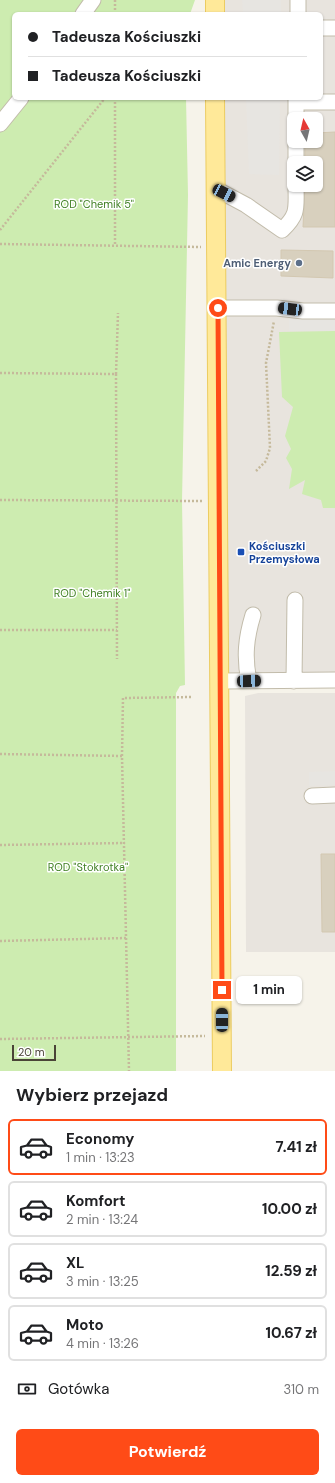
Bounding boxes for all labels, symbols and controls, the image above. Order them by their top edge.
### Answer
text: Tadeusza Kościuszki [52,27,201,47]
text: Tadeusza Kościuszki [52,66,201,86]
north arrow [287,112,323,148]
map controls [287,112,323,192]
button: layers [287,156,323,192]
car [211,182,237,204]
park label: ROD "Chemik 5" [54,197,134,211]
place label: Amic Energy [223,256,291,270]
marker: Amic Energy [294,258,304,268]
route start [209,299,227,317]
car [277,302,303,316]
place label: Kościuszki Przemysłowa [249,539,320,566]
marker: Kościuszki Przemysłowa [236,547,246,557]
park label: ROD "Chemik 1" [54,586,130,600]
car [237,675,261,687]
park label: ROD "Stokrotka" [48,860,128,874]
callout: 1 min [236,976,302,1004]
route end [213,981,231,999]
text: 1 min [253,981,285,998]
car [216,1008,228,1032]
scale bar [12,1043,56,1062]
text: 20 m [18,1045,44,1059]
text: Wybierz przejazd [16,1083,168,1107]
icon: car [18,1129,54,1165]
text: Economy [66,1129,134,1149]
text: 7.41 zł [276,1137,317,1157]
text: 1 min · 13:23 [66,1149,135,1166]
icon: car [18,1191,54,1227]
text: Komfort [66,1191,125,1211]
text: 10.00 zł [262,1199,317,1219]
text: 2 min · 13:24 [66,1211,138,1228]
icon: car [18,1253,54,1289]
text: XL [66,1253,84,1273]
text: 12.59 zł [265,1261,317,1281]
text: 3 min · 13:25 [66,1273,139,1290]
icon: car [18,1315,54,1351]
text: Moto [66,1315,104,1335]
text: 10.67 zł [266,1323,317,1343]
text: 4 min · 13:26 [66,1335,139,1352]
icon: cash [16,1378,38,1400]
text: Gotówka [48,1379,109,1399]
text: 310 m [284,1381,319,1398]
button: Potwierdź [16,1429,319,1475]

